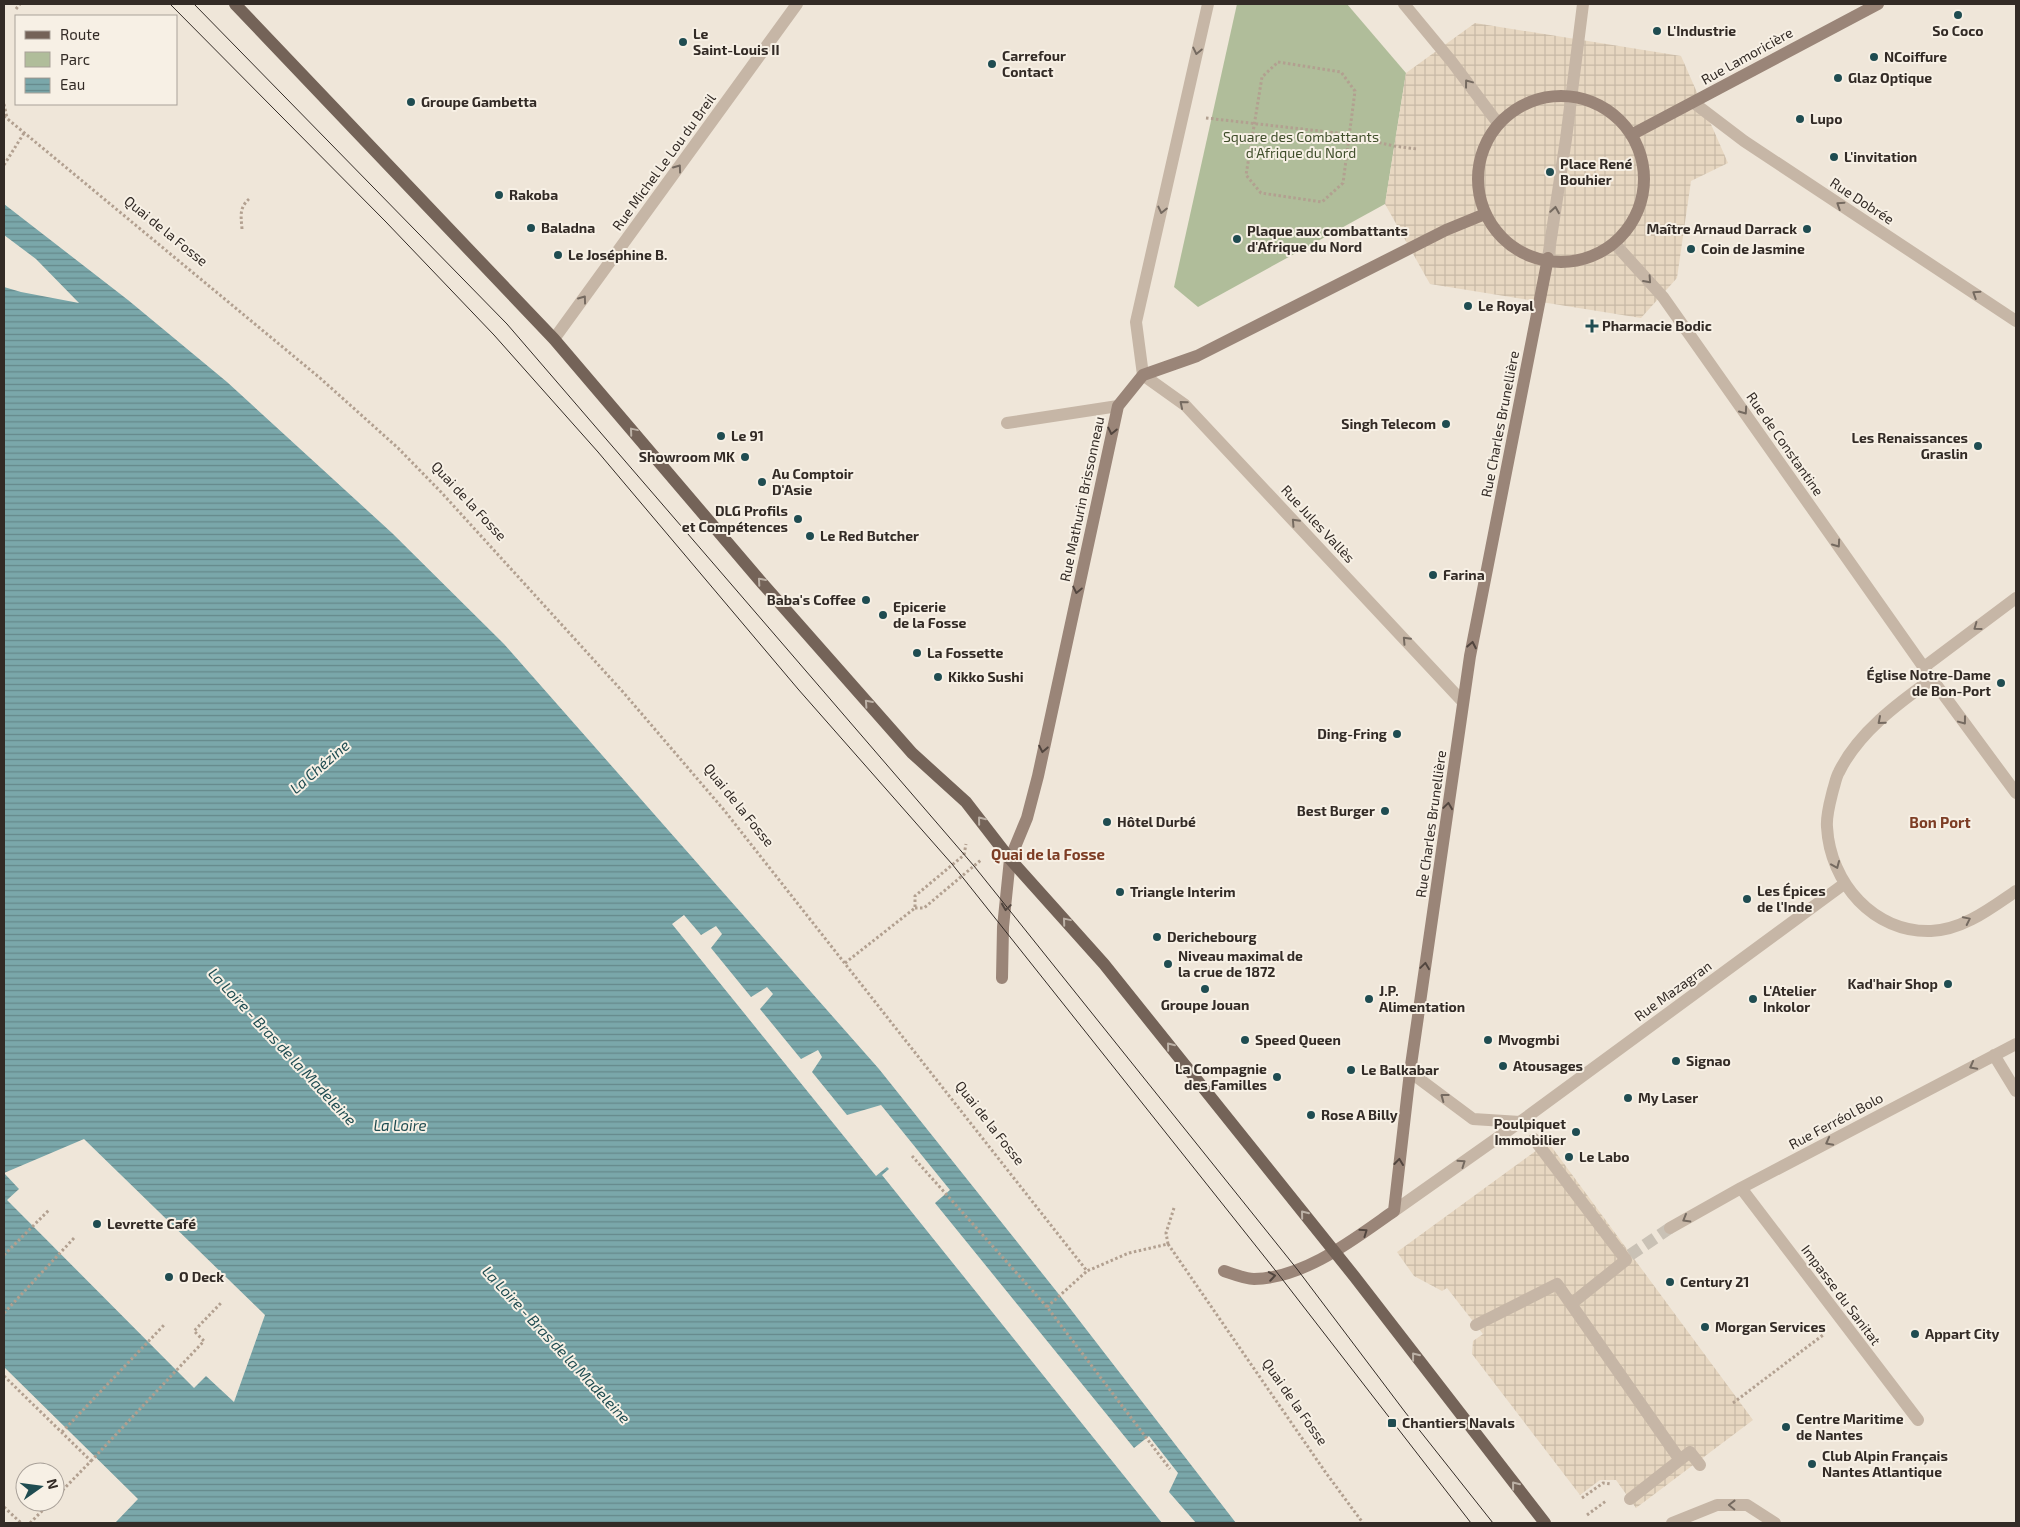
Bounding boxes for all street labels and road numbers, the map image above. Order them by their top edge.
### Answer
street label: Rue Lamoricière [1698,23,1796,88]
street label: Rue Michel Le Lou du Breil [608,89,719,233]
street label: Rue Dobrée [1827,174,1898,228]
street label: Quai de la Fosse [121,192,211,269]
street label: Rue Charles Brunellière [1477,349,1522,499]
street label: Rue de Constantine [1743,389,1828,499]
street label: Rue Mathurin Brissonneau [1056,415,1107,583]
street label: Quai de la Fosse [428,457,510,544]
street label: Rue Jules Vallès [1278,481,1359,566]
street label: Rue Charles Brunellière [1412,749,1449,899]
street label: Quai de la Fosse [701,760,778,850]
street label: Rue Mazagran [1631,957,1715,1024]
street label: Quai de la Fosse [952,1077,1029,1168]
street label: Rue Ferréol Bolo [1786,1089,1886,1153]
street label: Impasse du Sanitat [1798,1241,1885,1348]
street label: Quai de la Fosse [1259,1355,1332,1448]

